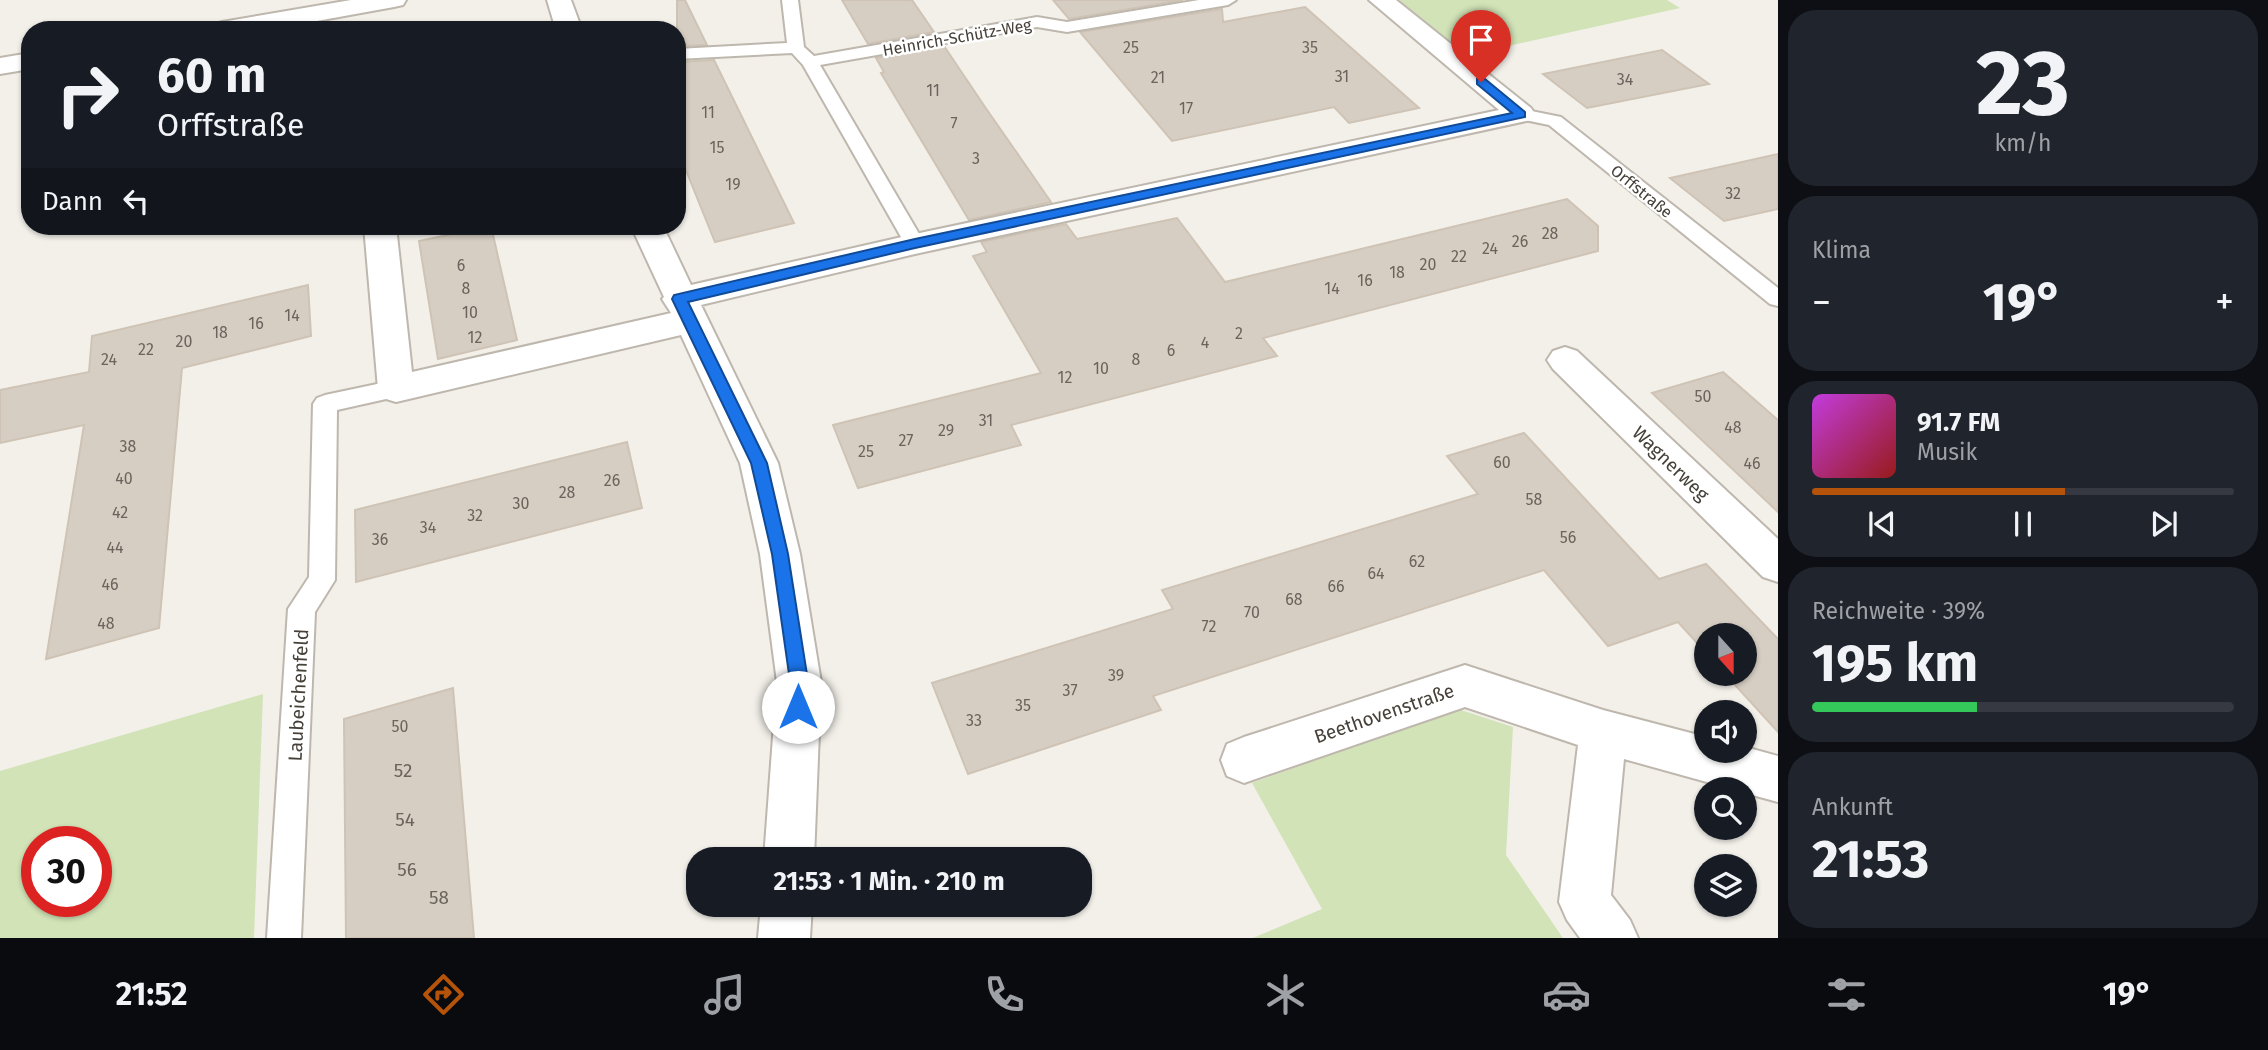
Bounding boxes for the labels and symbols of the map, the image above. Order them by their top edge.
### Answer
pin [1451,10,1511,82]
street label: Heinrich-Schütz-Weg [881,15,1034,60]
house number: 25 [1123,38,1139,57]
house number: 35 [1302,38,1318,57]
house number: 31 [1335,67,1349,86]
house number: 21 [1151,68,1165,87]
house number: 34 [1617,70,1634,89]
house number: 11 [926,81,940,100]
house number: 17 [1179,99,1193,118]
house number: 11 [701,103,715,122]
house number: 7 [950,114,958,133]
house number: 15 [710,138,724,157]
house number: 3 [972,149,980,168]
street label: Orffstraße [1607,161,1676,222]
house number: 19 [725,175,741,194]
house number: 32 [1725,184,1741,203]
house number: 28 [1542,224,1559,243]
house number: 26 [1512,232,1528,251]
house number: 24 [1482,239,1498,258]
house number: 22 [1451,247,1467,266]
house number: 20 [1420,255,1436,274]
house number: 6 [457,256,465,275]
house number: 18 [1389,263,1405,282]
house number: 16 [1357,271,1373,290]
house number: 8 [462,279,471,298]
house number: 14 [1324,279,1340,298]
house number: 10 [462,303,478,322]
house number: 14 [284,306,300,325]
house number: 16 [248,314,264,333]
house number: 18 [212,323,228,342]
house number: 2 [1235,324,1243,343]
house number: 12 [468,328,482,347]
house number: 20 [176,332,192,351]
house number: 4 [1201,333,1210,352]
house number: 22 [138,340,154,359]
house number: 6 [1167,341,1175,360]
house number: 24 [101,350,117,369]
house number: 8 [1132,350,1141,369]
house number: 10 [1093,359,1109,378]
house number: 12 [1058,368,1072,387]
house number: 50 [1695,387,1712,406]
house number: 31 [979,411,993,430]
house number: 48 [1724,418,1742,437]
house number: 29 [938,421,954,440]
street label: Wagnerweg [1627,421,1714,506]
house number: 27 [899,431,913,450]
house number: 38 [120,437,137,456]
house number: 25 [858,442,874,461]
house number: 60 [1493,453,1511,472]
house number: 46 [1743,454,1761,473]
house number: 40 [115,469,133,488]
house number: 26 [604,471,620,490]
house number: 28 [559,483,576,502]
house number: 58 [1526,490,1543,509]
house number: 30 [513,494,530,513]
house number: 42 [112,503,128,522]
house number: 32 [467,506,483,525]
house number: 34 [420,518,437,537]
house number: 56 [1560,528,1576,547]
house number: 36 [372,530,388,549]
house number: 44 [106,538,124,557]
house number: 62 [1409,552,1425,571]
house number: 64 [1367,564,1385,583]
house number: 46 [101,575,119,594]
house number: 66 [1327,577,1345,596]
house number: 68 [1285,590,1303,609]
house number: 70 [1244,603,1260,622]
house number: 48 [97,614,115,633]
house number: 72 [1202,617,1216,636]
north arrow [1694,623,1757,686]
street label: Laubeichenfeld [284,628,313,762]
house number: 39 [1108,666,1124,685]
position arrow [761,670,835,744]
street label: Beethovenstraße [1311,679,1457,748]
house number: 37 [1062,681,1078,700]
house number: 35 [1015,696,1031,715]
house number: 33 [966,711,982,730]
house number: 50 [392,717,409,736]
house number: 52 [394,759,412,782]
house number: 54 [395,808,415,831]
speed limit sign: 30 [21,826,112,917]
house number: 56 [397,858,417,881]
house number: 58 [429,886,449,909]

